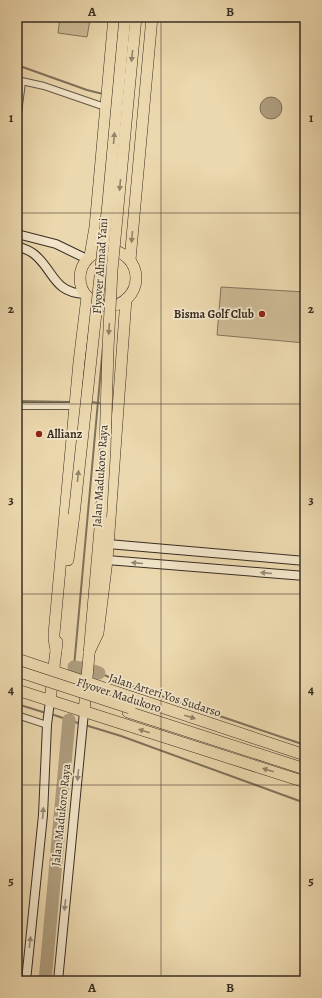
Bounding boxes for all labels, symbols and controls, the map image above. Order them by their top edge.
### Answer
text: A [87,3,97,20]
text: B [226,3,234,20]
one-way arrow [128,50,135,62]
text: 1 [9,109,14,126]
text: 1 [309,109,314,126]
one-way arrow [111,132,118,144]
one-way arrow [116,179,123,191]
street label: Flyover Ahmad Yani [89,217,111,315]
one-way arrow [128,231,135,243]
text: 2 [8,300,15,317]
text: 2 [308,300,315,317]
place label: Bisma Golf Club [174,306,254,322]
marker: Bisma Golf Club [257,309,267,319]
one-way arrow [105,323,112,335]
street label: Jalan Madukoro Raya [88,424,112,528]
place label: Allianz [46,426,83,442]
marker: Allianz [34,429,44,439]
one-way arrow [75,470,81,482]
text: 3 [8,491,14,508]
text: 3 [308,491,314,508]
one-way arrow [131,559,143,566]
one-way arrow [260,570,272,576]
street label: Jalan Arteri Yos Sudarso [107,669,223,721]
street label: Flyover Madukoro [75,674,163,716]
text: 4 [8,681,14,698]
text: 4 [308,681,314,698]
one-way arrow [184,714,196,720]
one-way arrow [138,728,150,734]
street label: Jalan Madukoro Raya [48,763,74,867]
one-way arrow [262,767,274,773]
one-way arrow [74,769,81,781]
one-way arrow [39,807,46,819]
text: 5 [8,872,14,889]
text: 5 [308,872,314,889]
one-way arrow [62,899,68,911]
one-way arrow [27,936,34,948]
text: A [87,979,97,996]
text: B [226,979,234,996]

